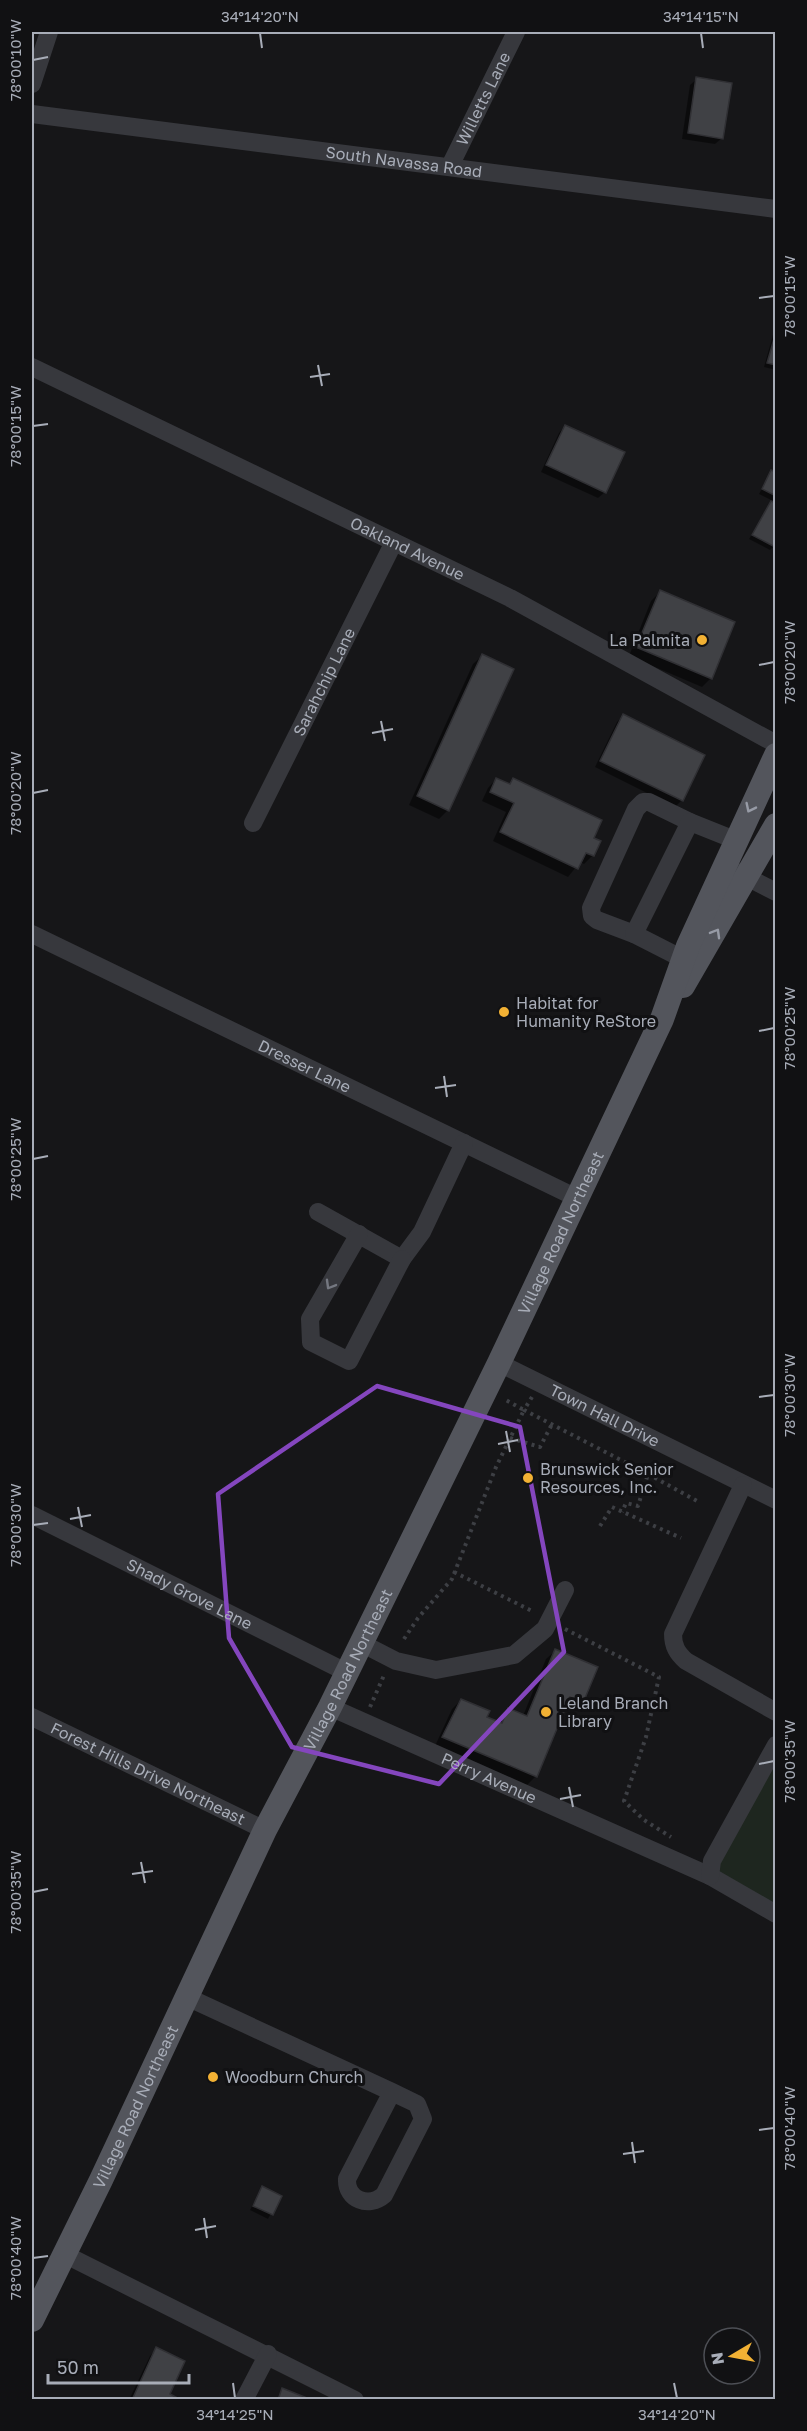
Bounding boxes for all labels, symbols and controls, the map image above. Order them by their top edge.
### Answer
text: 34°14'20"N [221,7,299,25]
text: 34°14'15"N [663,7,739,25]
text: 78°00'10"W [6,19,24,101]
street label: Willetts Lane [452,49,515,149]
street label: South Navassa Road [325,142,483,181]
text: 78°00'15"W [780,255,798,337]
text: 78°00'15"W [6,385,24,467]
street label: Oakland Avenue [347,512,468,584]
text: 78°00'20"W [780,620,798,704]
street label: Sarahchip Lane [288,624,359,739]
place label: La Palmita [609,630,690,650]
marker: La Palmita [695,633,709,647]
text: 78°00'20"W [6,751,24,835]
one-way arrow [746,801,758,812]
one-way arrow [708,929,720,940]
text: 78°00'25"W [780,987,798,1069]
place label: Habitat for Humanity ReStore [516,993,656,1031]
marker: Habitat for Humanity ReStore [497,1005,511,1019]
street label: Dresser Lane [255,1035,354,1097]
text: 78°00'25"W [6,1118,24,1200]
street label: Village Road Northeast [513,1148,608,1318]
one-way arrow [325,1278,337,1289]
text: 78°00'30"W [780,1353,798,1437]
street label: Town Hall Drive [547,1380,663,1451]
place label: Brunswick Senior Resources, Inc. [540,1459,673,1497]
marker: Brunswick Senior Resources, Inc. [521,1471,535,1485]
text: 78°00'30"W [6,1483,24,1567]
street label: Shady Grove Lane [123,1554,256,1634]
street label: Village Road Northeast [299,1585,397,1754]
place label: Leland Branch Library [558,1693,668,1731]
marker: Leland Branch Library [539,1705,553,1719]
street label: Forest Hills Drive Northeast [47,1718,249,1829]
text: 78°00'35"W [780,1720,798,1802]
street label: Perry Avenue [438,1748,540,1808]
text: 78°00'35"W [6,1851,24,1933]
street label: Village Road Northeast [88,2022,182,2192]
place label: Woodburn Church [225,2067,363,2087]
marker: Woodburn Church [206,2070,220,2084]
text: 78°00'40"W [780,2086,798,2170]
text: 78°00'40"W [6,2216,24,2300]
north arrow [702,2326,762,2386]
scale bar [48,2347,189,2385]
text: N [706,2351,728,2366]
text: 50 m [57,2356,99,2378]
text: 34°14'25"N [196,2405,274,2423]
text: 34°14'20"N [638,2405,716,2423]

